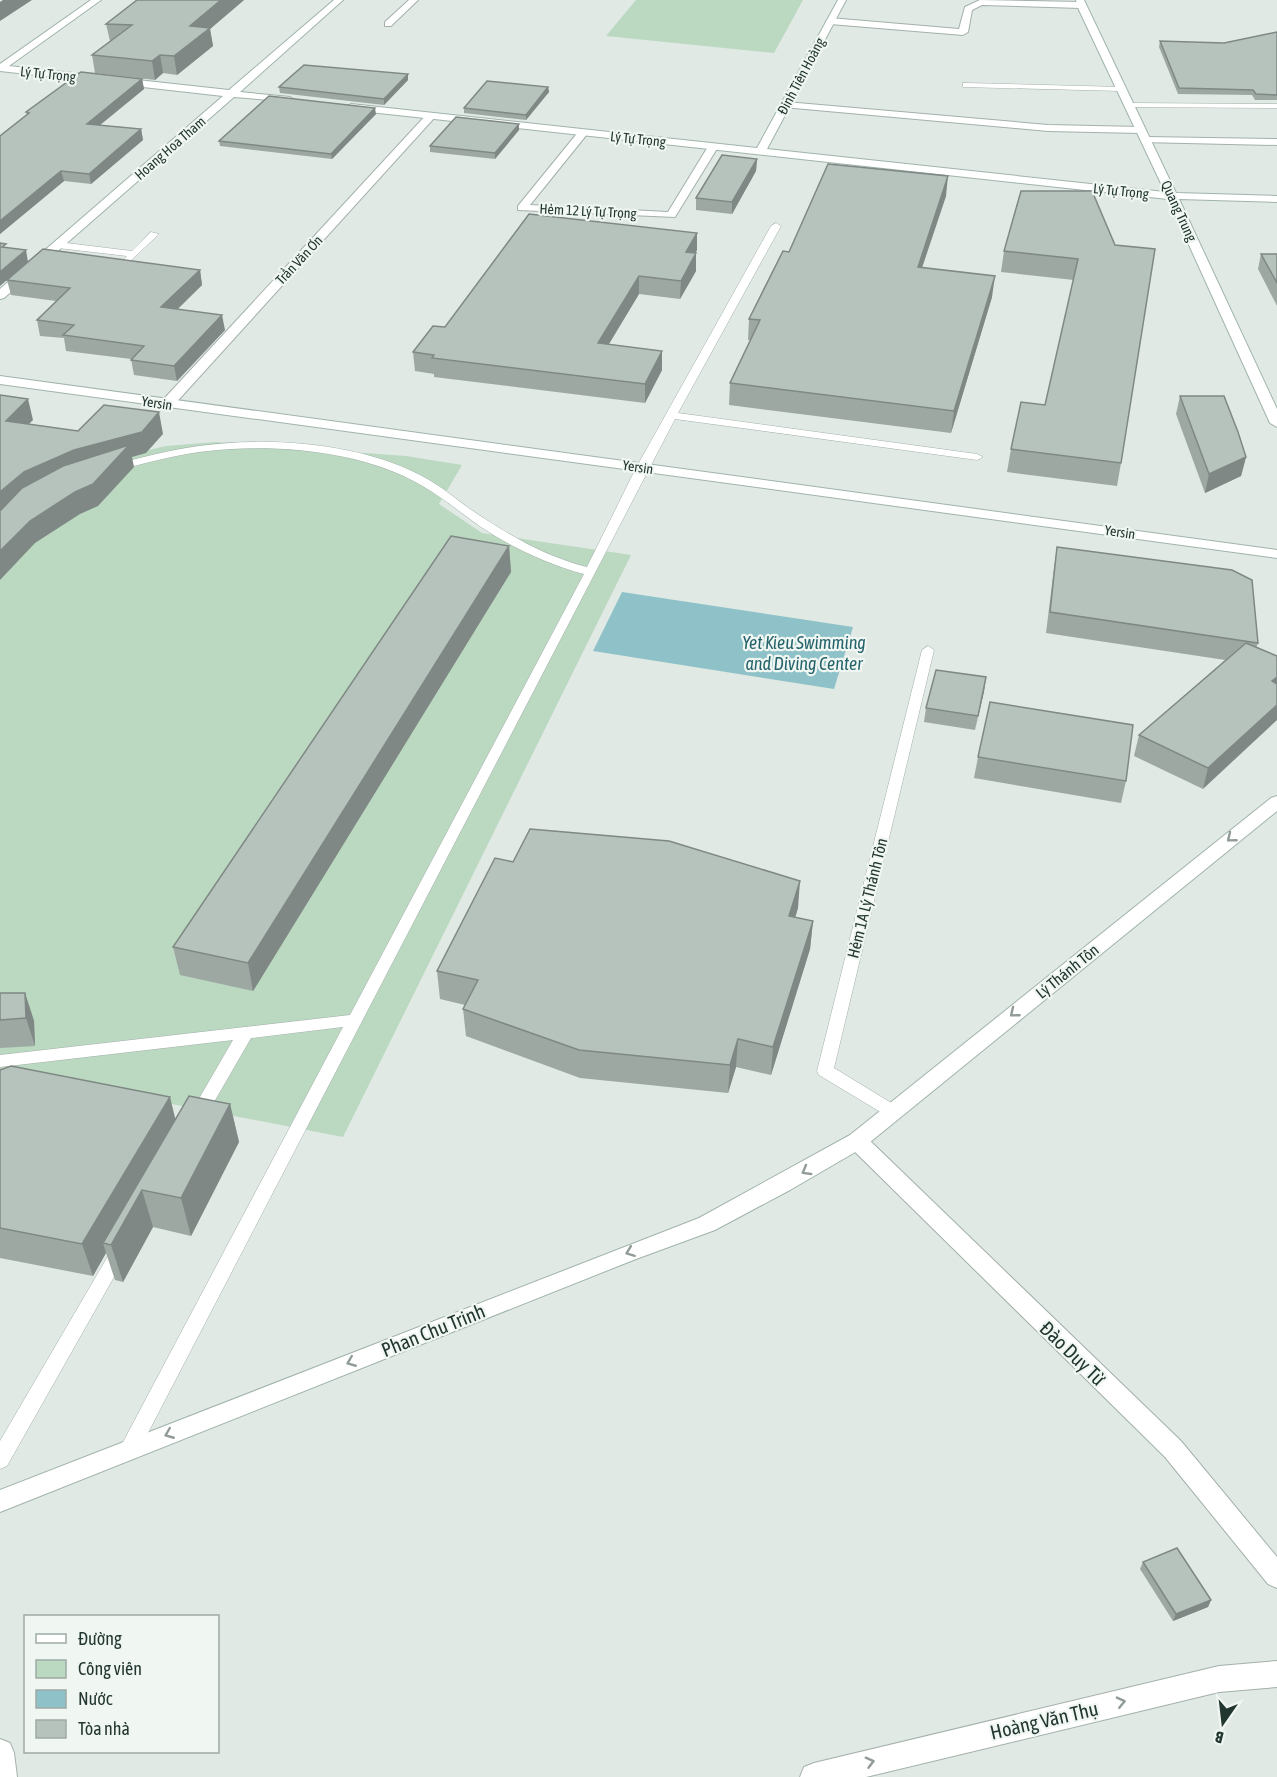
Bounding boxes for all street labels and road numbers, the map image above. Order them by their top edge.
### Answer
street label: Đinh Tiên Hoàng [774,35,828,117]
street label: Lý Tự Trọng [19,63,77,85]
street label: Hoang Hoa Tham [131,113,209,183]
street label: Lý Tự Trọng [609,128,667,150]
street label: Quang Trung [1158,178,1200,244]
street label: Lý Tự Trọng [1092,180,1150,202]
street label: Hẻm 12 Lý Tự Trọng [539,200,637,222]
street label: Trần Văn Ơn [272,232,326,288]
street label: Yersin [141,393,173,413]
street label: Yersin [622,457,654,477]
street label: Yersin [1104,522,1136,542]
street label: Hẻm 1A Lý Thánh Tôn [843,836,892,960]
street label: Lý Thánh Tôn [1032,940,1103,1003]
street label: Phan Chu Trinh [378,1299,488,1361]
street label: Đào Duy Từ [1036,1316,1111,1390]
street label: Hoàng Văn Thụ [988,1696,1100,1744]

